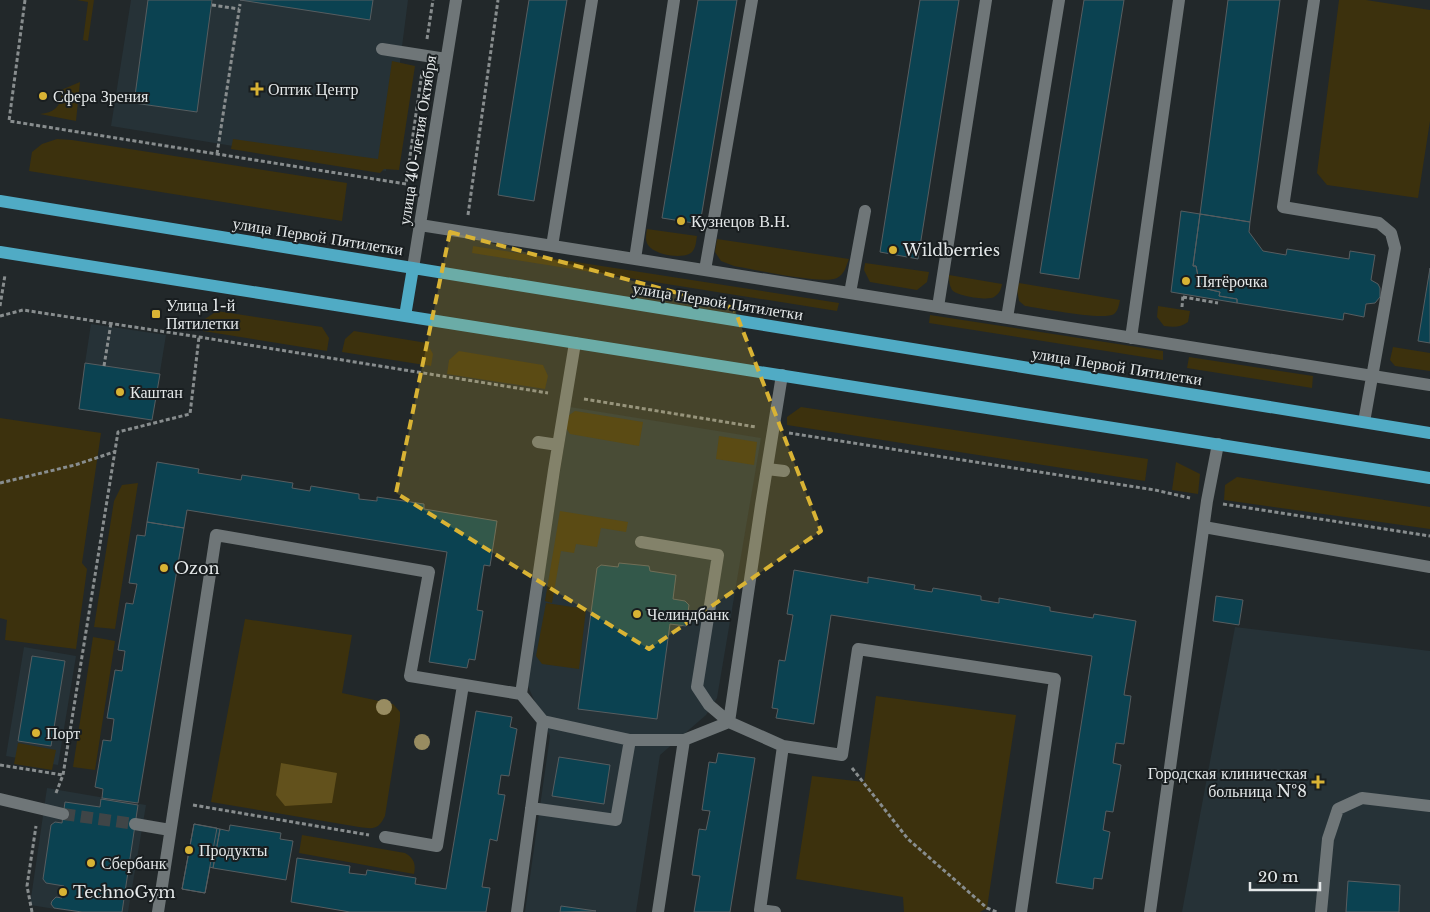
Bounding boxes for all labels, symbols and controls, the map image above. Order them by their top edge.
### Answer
street label: улица 40-летия Октября [394,53,440,226]
place label: Оптик Центр [268,79,358,99]
marker: Оптик Центр [250,82,264,96]
place label: Сфера Зрения [53,86,149,106]
marker: Сфера Зрения [37,90,49,102]
place label: Кузнецов В.Н. [691,211,790,231]
street label: улица Первой Пятилетки [231,213,405,259]
marker: Кузнецов В.Н. [675,215,687,227]
place label: Wildberries [902,240,1000,260]
marker: Wildberries [887,244,899,256]
place label: Пятёрочка [1196,271,1267,291]
marker: Пятёрочка [1180,275,1192,287]
street label: улица Первой Пятилетки [631,278,805,324]
place label: Улица 1-й Пятилетки [166,295,239,333]
marker: Улица 1-й Пятилетки [150,308,162,320]
street label: улица Первой Пятилетки [1030,343,1204,389]
place label: Каштан [130,382,183,402]
marker: Каштан [114,386,126,398]
place label: Ozon [174,558,219,578]
marker: Ozon [158,562,170,574]
place label: Челиндбанк [647,604,730,624]
marker: Челиндбанк [631,608,643,620]
place label: Порт [46,723,80,743]
marker: Порт [30,727,42,739]
place label: Городская клиническая больница №8 [1148,763,1308,801]
marker: Городская клиническая больница №8 [1311,775,1325,789]
place label: Продукты [199,840,268,860]
marker: Продукты [183,844,195,856]
place label: Сбербанк [101,853,167,873]
marker: Сбербанк [85,857,97,869]
scale bar [1250,860,1320,892]
text: 20 m [1258,867,1298,886]
place label: TechnoGym [73,882,176,902]
marker: TechnoGym [57,886,69,898]

